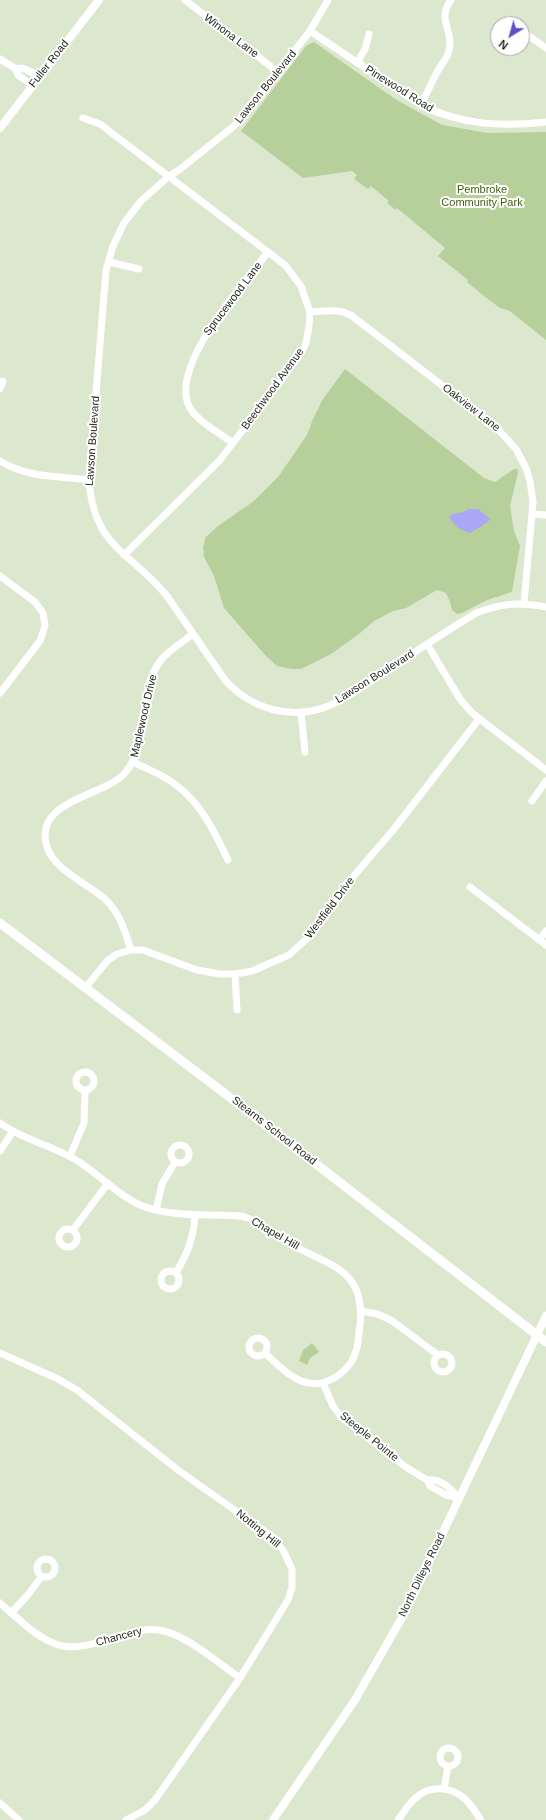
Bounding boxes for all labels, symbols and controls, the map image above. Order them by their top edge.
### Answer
street label: Winona Lane [201,11,261,61]
north arrow [490,16,530,56]
street label: Fuller Road [26,38,72,90]
text: N [497,38,510,52]
street label: Lawson Boulevard [232,48,300,126]
street label: Pinewood Road [363,63,435,115]
park label: Pembroke Community Park [441,183,523,209]
street label: Sprucewood Lane [201,260,265,338]
street label: Beechwood Avenue [239,346,307,432]
street label: Oakview Lane [439,381,503,435]
street label: Lawson Boulevard [83,395,103,487]
street label: Lawson Boulevard [333,647,417,707]
street label: Maplewood Drive [128,673,160,759]
street label: Westfield Drive [303,875,357,941]
street label: Stearns School Road [229,1094,319,1168]
street label: Chapel Hill [249,1215,301,1253]
street label: Steeple Pointe [337,1409,401,1465]
street label: Notting Hill [233,1507,283,1551]
street label: North Dilleys Road [396,1531,448,1619]
street label: Chancery [95,1625,143,1649]

